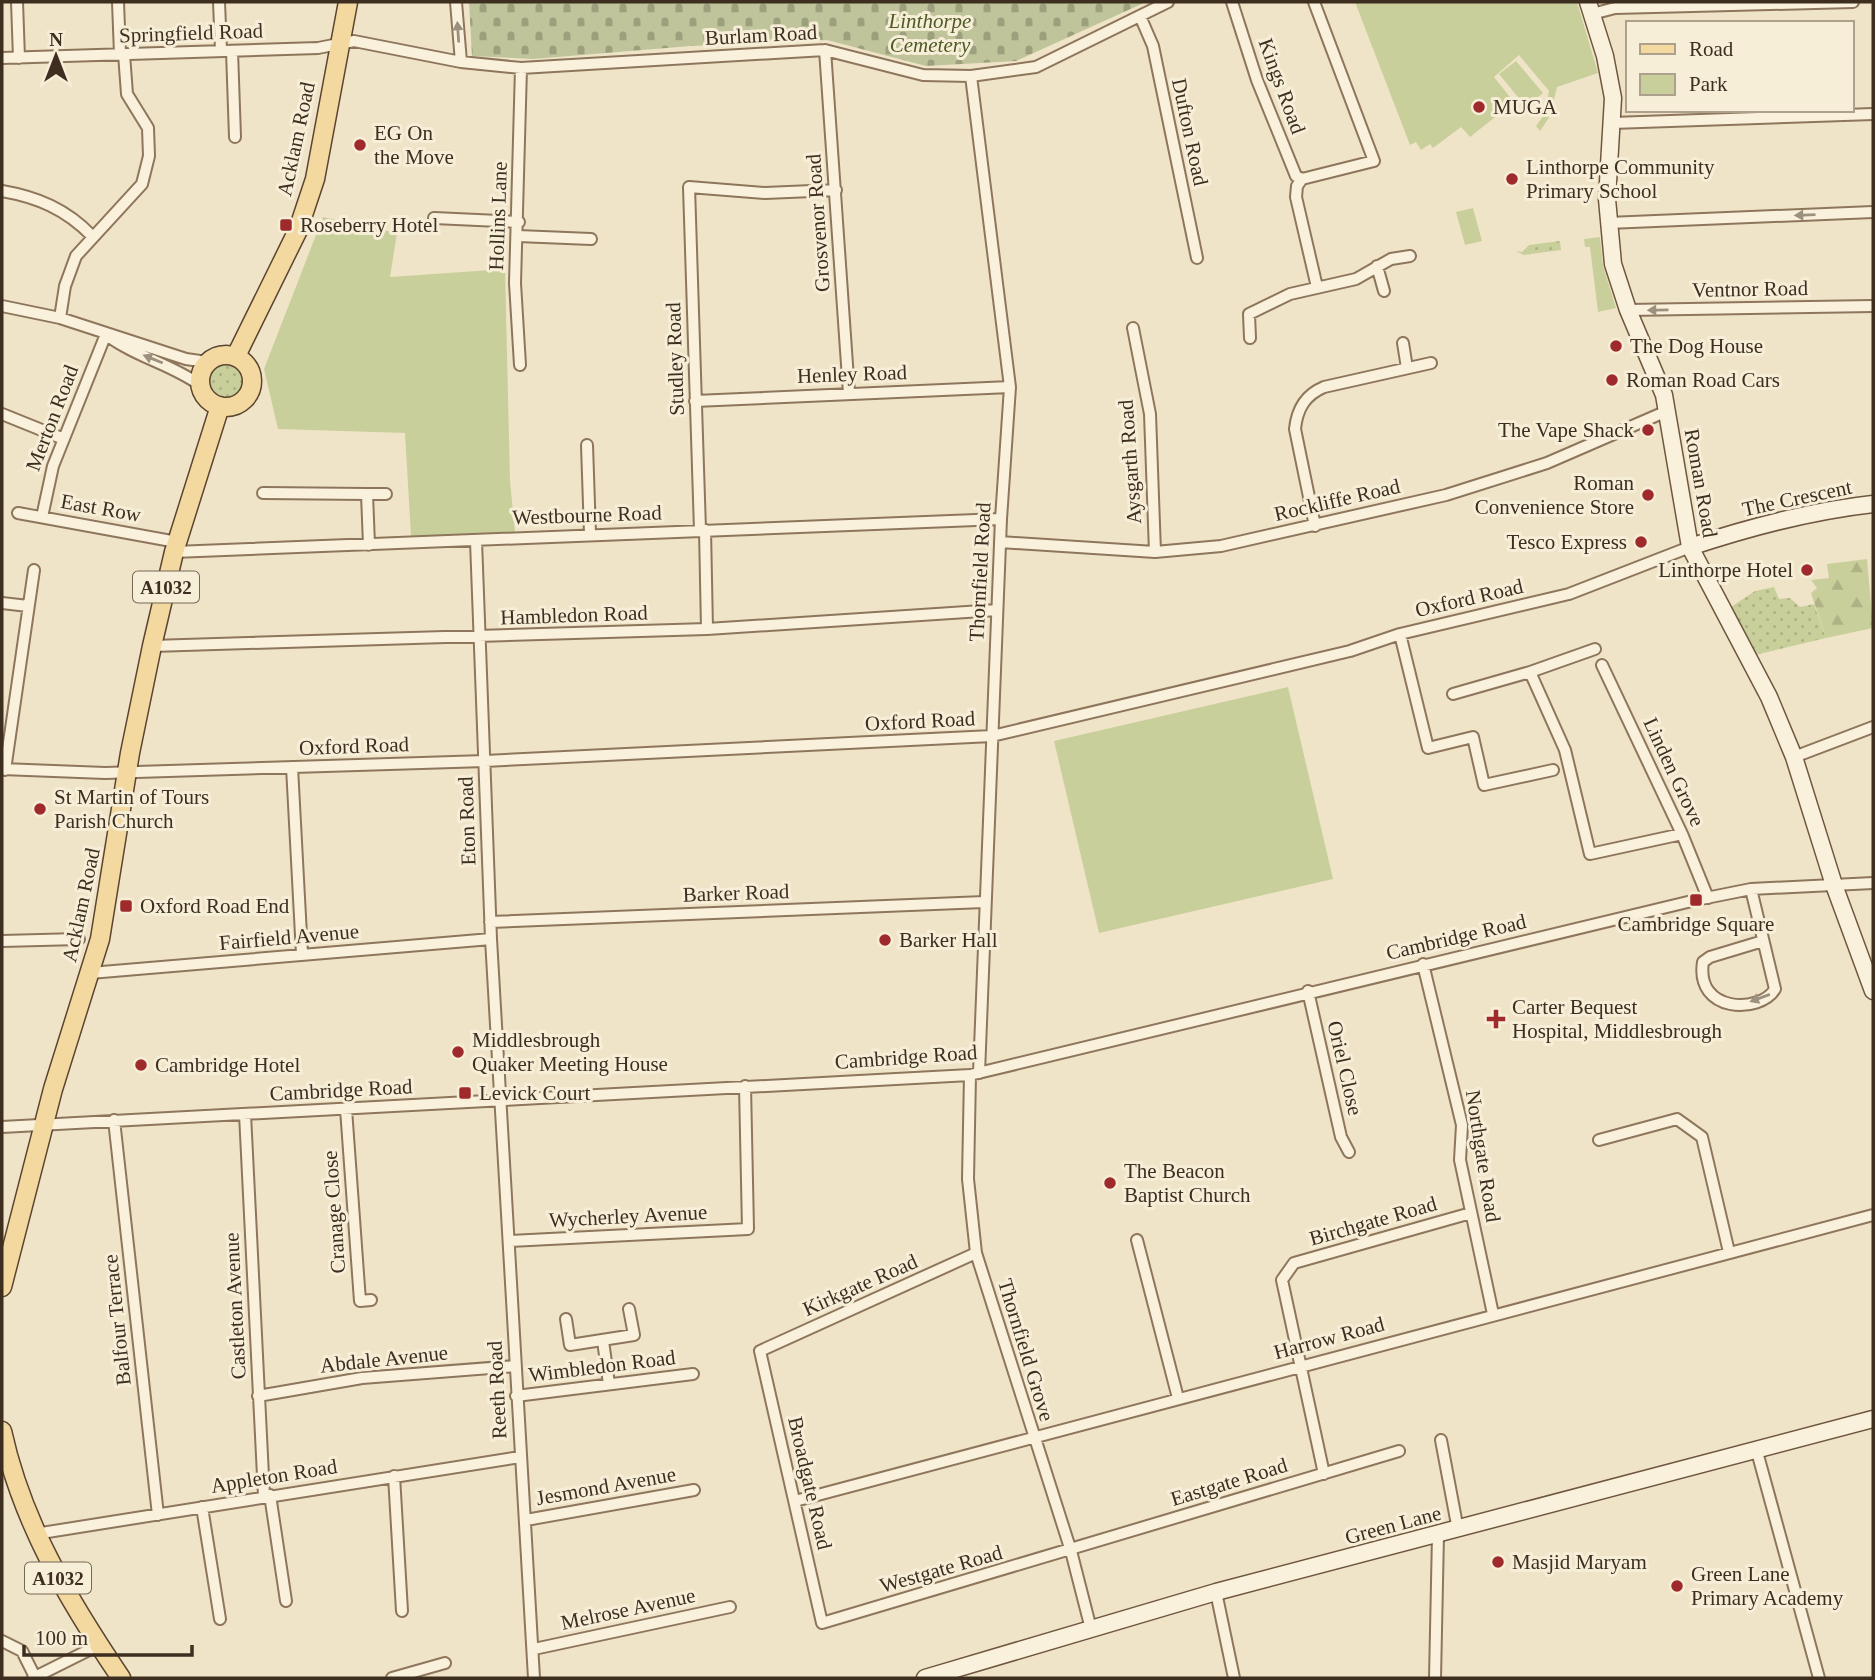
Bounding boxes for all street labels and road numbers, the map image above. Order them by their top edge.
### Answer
street label: Springfield Road [119,18,264,48]
street label: Burlam Road [704,20,818,50]
street label: Kings Road [1254,35,1311,137]
street label: Dufton Road [1167,76,1213,188]
street label: Acklam Road [272,79,320,198]
street label: Grosvenor Road [801,153,835,293]
street label: Hollins Lane [484,161,512,271]
street label: Ventnor Road [1692,276,1809,302]
street label: Studley Road [661,301,689,416]
street label: Henley Road [796,360,908,388]
street label: Merton Road [21,361,83,474]
street label: Aysgarth Road [1114,399,1146,525]
street label: Roman Road [1680,427,1722,540]
street label: Rockliffe Road [1272,474,1403,526]
street label: The Crescent [1740,475,1854,521]
street label: East Row [59,489,144,527]
street label: Westbourne Road [512,500,663,530]
street label: Thornfield Road [964,501,996,642]
road number: A1032 [133,572,199,602]
street label: Oxford Road [1413,574,1526,622]
street label: Hambledon Road [500,600,649,630]
street label: Oxford Road [864,706,976,736]
street label: Linden Grove [1638,714,1710,830]
street label: Oxford Road [298,732,410,760]
street label: Eton Road [453,775,481,866]
street label: Acklam Road [57,845,105,964]
street label: Barker Road [682,879,790,907]
street label: Cambridge Road [1384,909,1529,965]
street label: Fairfield Avenue [218,919,360,955]
street label: Oriel Close [1322,1018,1368,1118]
street label: Cambridge Road [834,1040,979,1074]
street label: Cambridge Road [269,1074,413,1106]
street label: Northgate Road [1461,1088,1505,1224]
street label: Cranage Close [318,1150,350,1274]
street label: Birchgate Road [1307,1191,1440,1251]
street label: Wycherley Avenue [548,1200,708,1232]
street label: Castleton Avenue [219,1232,251,1380]
street label: Kirkgate Road [799,1249,922,1321]
street label: Balfour Terrace [98,1253,136,1387]
street label: Thornfield Grove [993,1276,1059,1424]
street label: Harrow Road [1271,1312,1388,1364]
street label: Abdale Avenue [319,1340,449,1378]
street label: Reeth Road [482,1340,512,1440]
street label: Wimbledon Road [527,1345,677,1387]
street label: Broadgate Road [783,1414,837,1552]
street label: Eastgate Road [1168,1453,1291,1511]
street label: Appleton Road [209,1454,339,1498]
street label: Jesmond Avenue [534,1462,678,1510]
street label: Green Lane [1342,1501,1444,1549]
street label: Westgate Road [877,1540,1005,1598]
road number: A1032 [25,1562,91,1594]
street label: Melrose Avenue [559,1583,697,1635]

